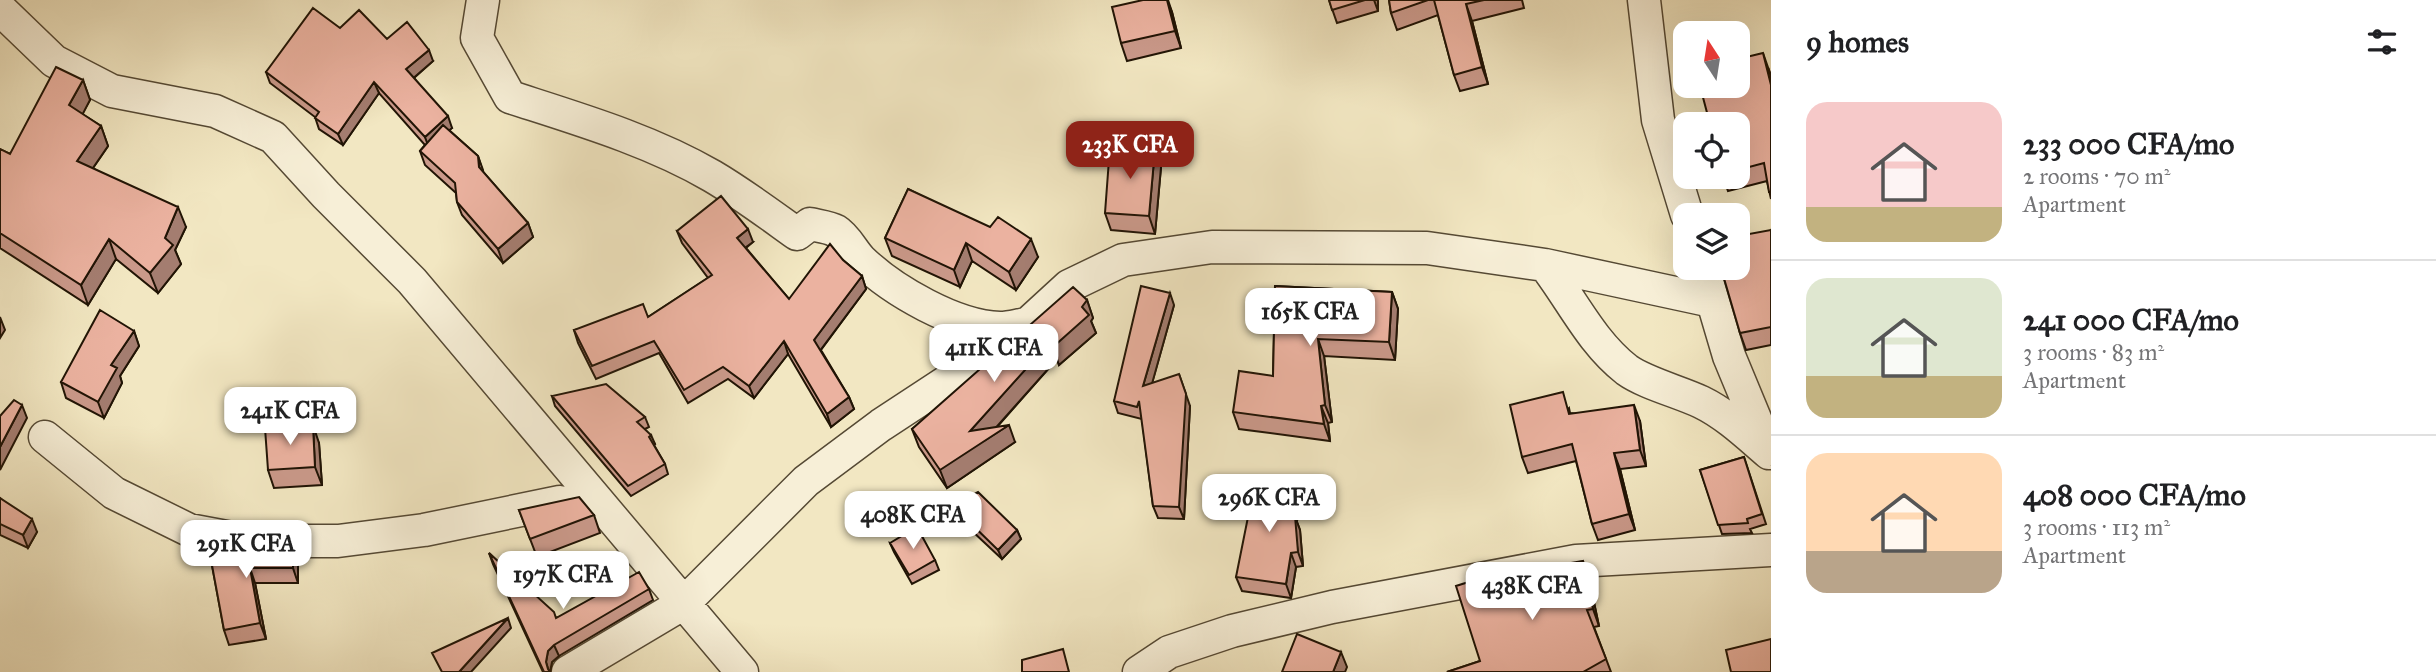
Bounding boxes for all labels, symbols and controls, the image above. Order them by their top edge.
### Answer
north arrow [1673,21,1750,98]
map controls [1673,21,1750,280]
icon: filters [2363,23,2401,61]
text: 9 homes [1806,24,1909,60]
button: locate [1673,112,1750,189]
pin: 233K CFA [1058,122,1202,181]
text: 233 000 CFA/mo [2023,126,2234,162]
text: 233K CFA [1082,130,1178,158]
icon: home [1862,130,1946,214]
text: 2 rooms · 70 m² [2023,162,2171,190]
text: Apartment [2023,190,2126,218]
button: layers [1673,203,1750,280]
pin: 165K CFA [1238,288,1382,348]
text: 165K CFA [1261,297,1359,325]
text: 241 000 CFA/mo [2023,302,2239,338]
icon: home [1862,306,1946,390]
pin: 411K CFA [922,324,1066,384]
text: 411K CFA [945,333,1043,361]
text: 3 rooms · 83 m² [2023,338,2164,366]
text: Apartment [2023,366,2126,394]
pin: 241K CFA [218,388,362,447]
text: 241K CFA [240,396,340,424]
pin: 296K CFA [1197,475,1341,534]
text: 408 000 CFA/mo [2023,477,2246,513]
icon: home [1862,481,1946,565]
text: 296K CFA [1218,483,1320,511]
pin: 408K CFA [841,491,985,551]
text: 408K CFA [861,500,965,528]
text: 3 rooms · 113 m² [2023,513,2170,541]
pin: 291K CFA [174,520,318,580]
text: 291K CFA [197,529,295,557]
text: Apartment [2023,541,2126,569]
pin: 197K CFA [491,552,635,611]
text: 197K CFA [513,560,613,588]
pin: 438K CFA [1460,562,1604,622]
text: 438K CFA [1482,571,1582,599]

